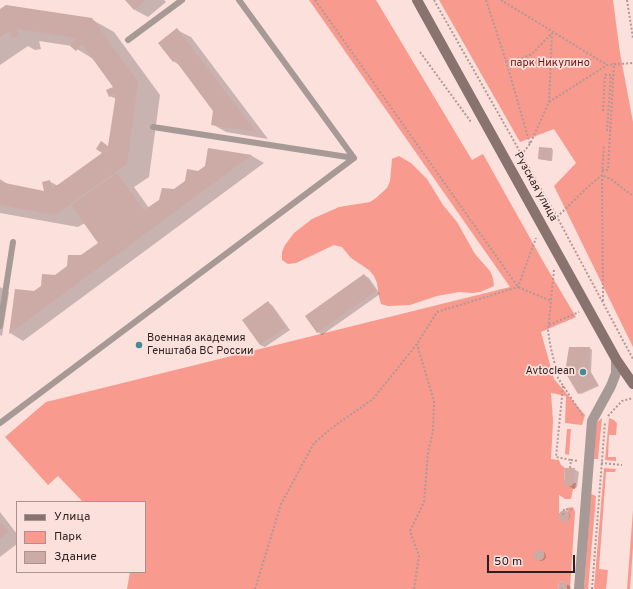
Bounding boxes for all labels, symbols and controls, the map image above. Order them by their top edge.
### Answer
park label: парк Никулино [510,57,590,71]
street label: Рузская улица [511,150,559,224]
place label: Военная академия Генштаба ВС России [147,332,253,358]
marker: Военная академия Генштаба ВС России [134,340,144,350]
place label: Avtoclean [526,365,575,379]
marker: Avtoclean [578,367,588,377]
legend [16,501,146,573]
text: Улица [54,509,90,525]
text: Парк [54,529,82,545]
scale bar [489,547,577,573]
text: Здание [54,549,97,565]
text: 50 m [494,554,522,570]

